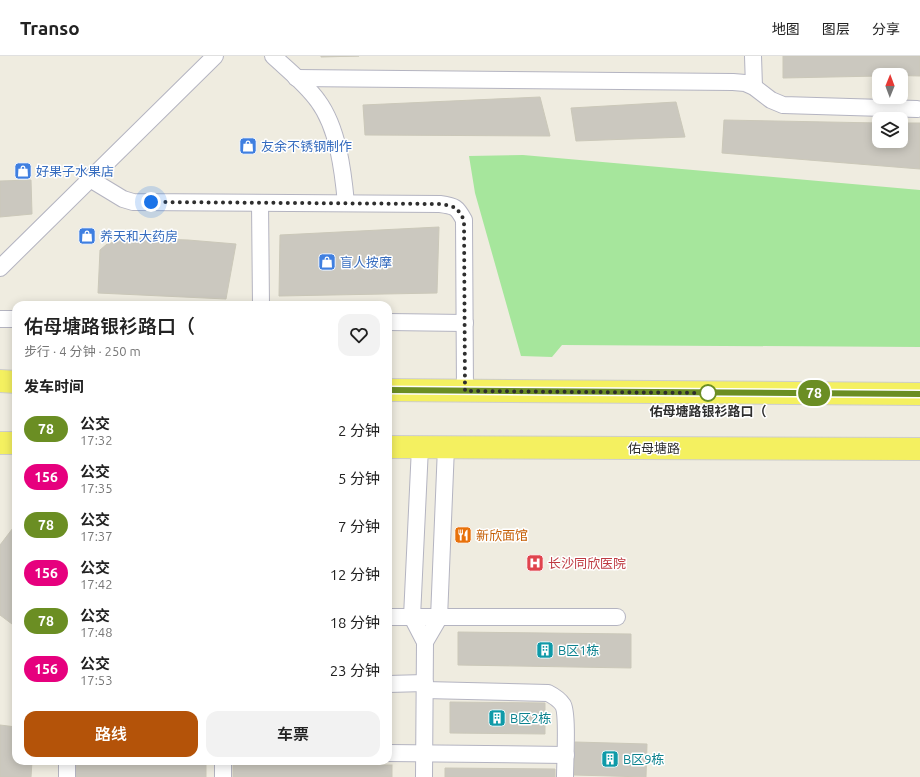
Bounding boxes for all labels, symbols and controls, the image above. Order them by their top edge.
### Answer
text: Transo [20,17,80,39]
text: 地图 [772,21,800,37]
text: 图层 [822,21,850,37]
text: 分享 [872,21,900,37]
north arrow [872,68,908,104]
map controls [872,68,908,148]
button: layers [872,112,908,148]
shop icon: 友余不锈钢制作 [238,136,258,156]
place label: 友余不锈钢制作 [261,139,352,153]
shop icon: 好果子水果店 [13,161,33,181]
place label: 好果子水果店 [36,164,114,178]
your location [141,192,161,212]
shop icon: 养天和大药房 [77,226,97,246]
place label: 养天和大药房 [100,229,178,243]
shop icon: 盲人按摩 [317,252,337,272]
place label: 盲人按摩 [340,255,392,269]
button: heart [338,314,380,356]
text: 佑母塘路银衫路口（ [24,315,195,337]
text: 步行 · 4 分钟 · 250 m [24,344,141,358]
text: 发车时间 [24,378,84,395]
line badge: 78 [796,380,832,406]
marker: 佑母塘路银衫路口（ [699,384,717,402]
text: 78 [806,385,822,401]
place label: 佑母塘路银衫路口（ [649,404,767,418]
text: 公交 [80,415,110,432]
text: 78 [38,421,54,437]
text: 2 分钟 [338,422,380,439]
text: 17:32 [80,433,113,447]
street label: 佑母塘路 [628,441,680,455]
text: 公交 [80,463,110,480]
text: 156 [34,469,58,485]
text: 5 分钟 [338,470,380,487]
text: 17:35 [80,481,113,495]
text: 公交 [80,511,110,528]
text: 78 [38,517,54,533]
text: 7 分钟 [338,518,380,535]
restaurant icon: 新欣面馆 [453,525,473,545]
place label: 新欣面馆 [476,528,528,542]
text: 17:37 [80,529,113,543]
hospital icon: 长沙同欣医院 [525,553,545,573]
place label: 长沙同欣医院 [548,556,626,570]
text: 公交 [80,559,110,576]
text: 156 [34,565,58,581]
text: 12 分钟 [330,566,380,583]
text: 17:42 [80,577,113,591]
text: 公交 [80,607,110,624]
text: 78 [38,613,54,629]
text: 18 分钟 [330,614,380,631]
text: 17:48 [80,625,113,639]
building icon: B区1栋 [535,640,555,660]
place label: B区1栋 [558,643,600,657]
text: 公交 [80,655,110,672]
text: 156 [34,661,58,677]
text: 23 分钟 [330,662,380,679]
text: 17:53 [80,673,113,687]
building icon: B区2栋 [487,708,507,728]
button: 路线 [24,711,198,757]
button: 车票 [206,711,380,757]
place label: B区2栋 [510,711,552,725]
building icon: B区9栋 [600,749,620,769]
place label: B区9栋 [623,752,665,766]

